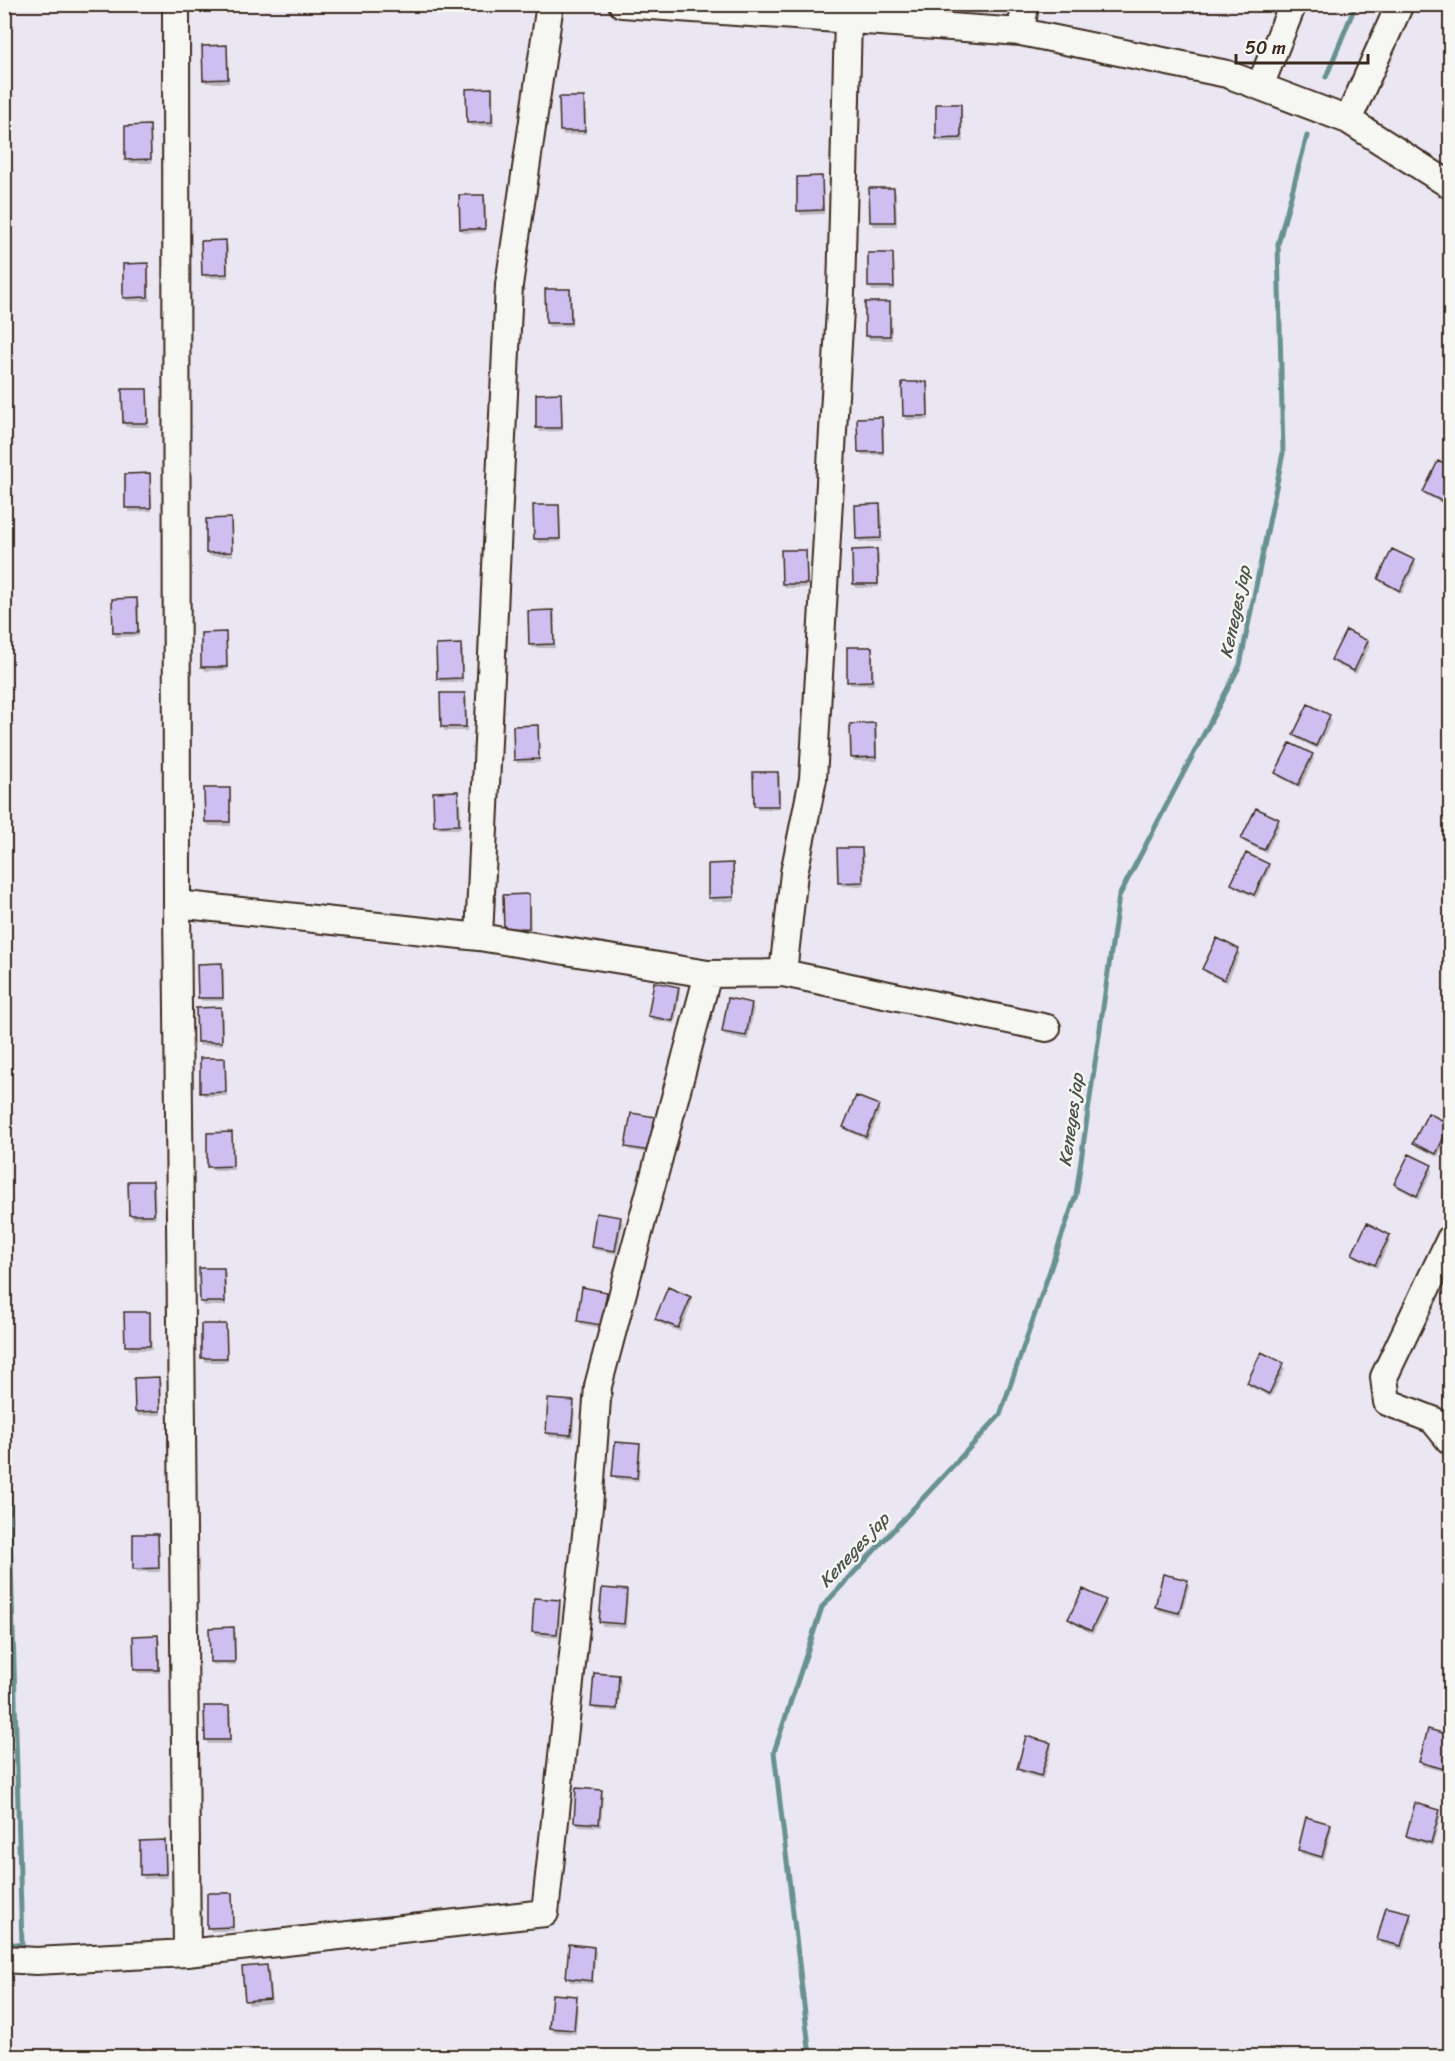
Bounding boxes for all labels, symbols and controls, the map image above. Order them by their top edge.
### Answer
scale bar [1236,27,1368,65]
text: 50 m [1245,32,1286,64]
water label: Keneges jap [1210,562,1261,661]
water label: Keneges jap [1049,1070,1094,1168]
water label: Keneges jap [810,1504,899,1595]

